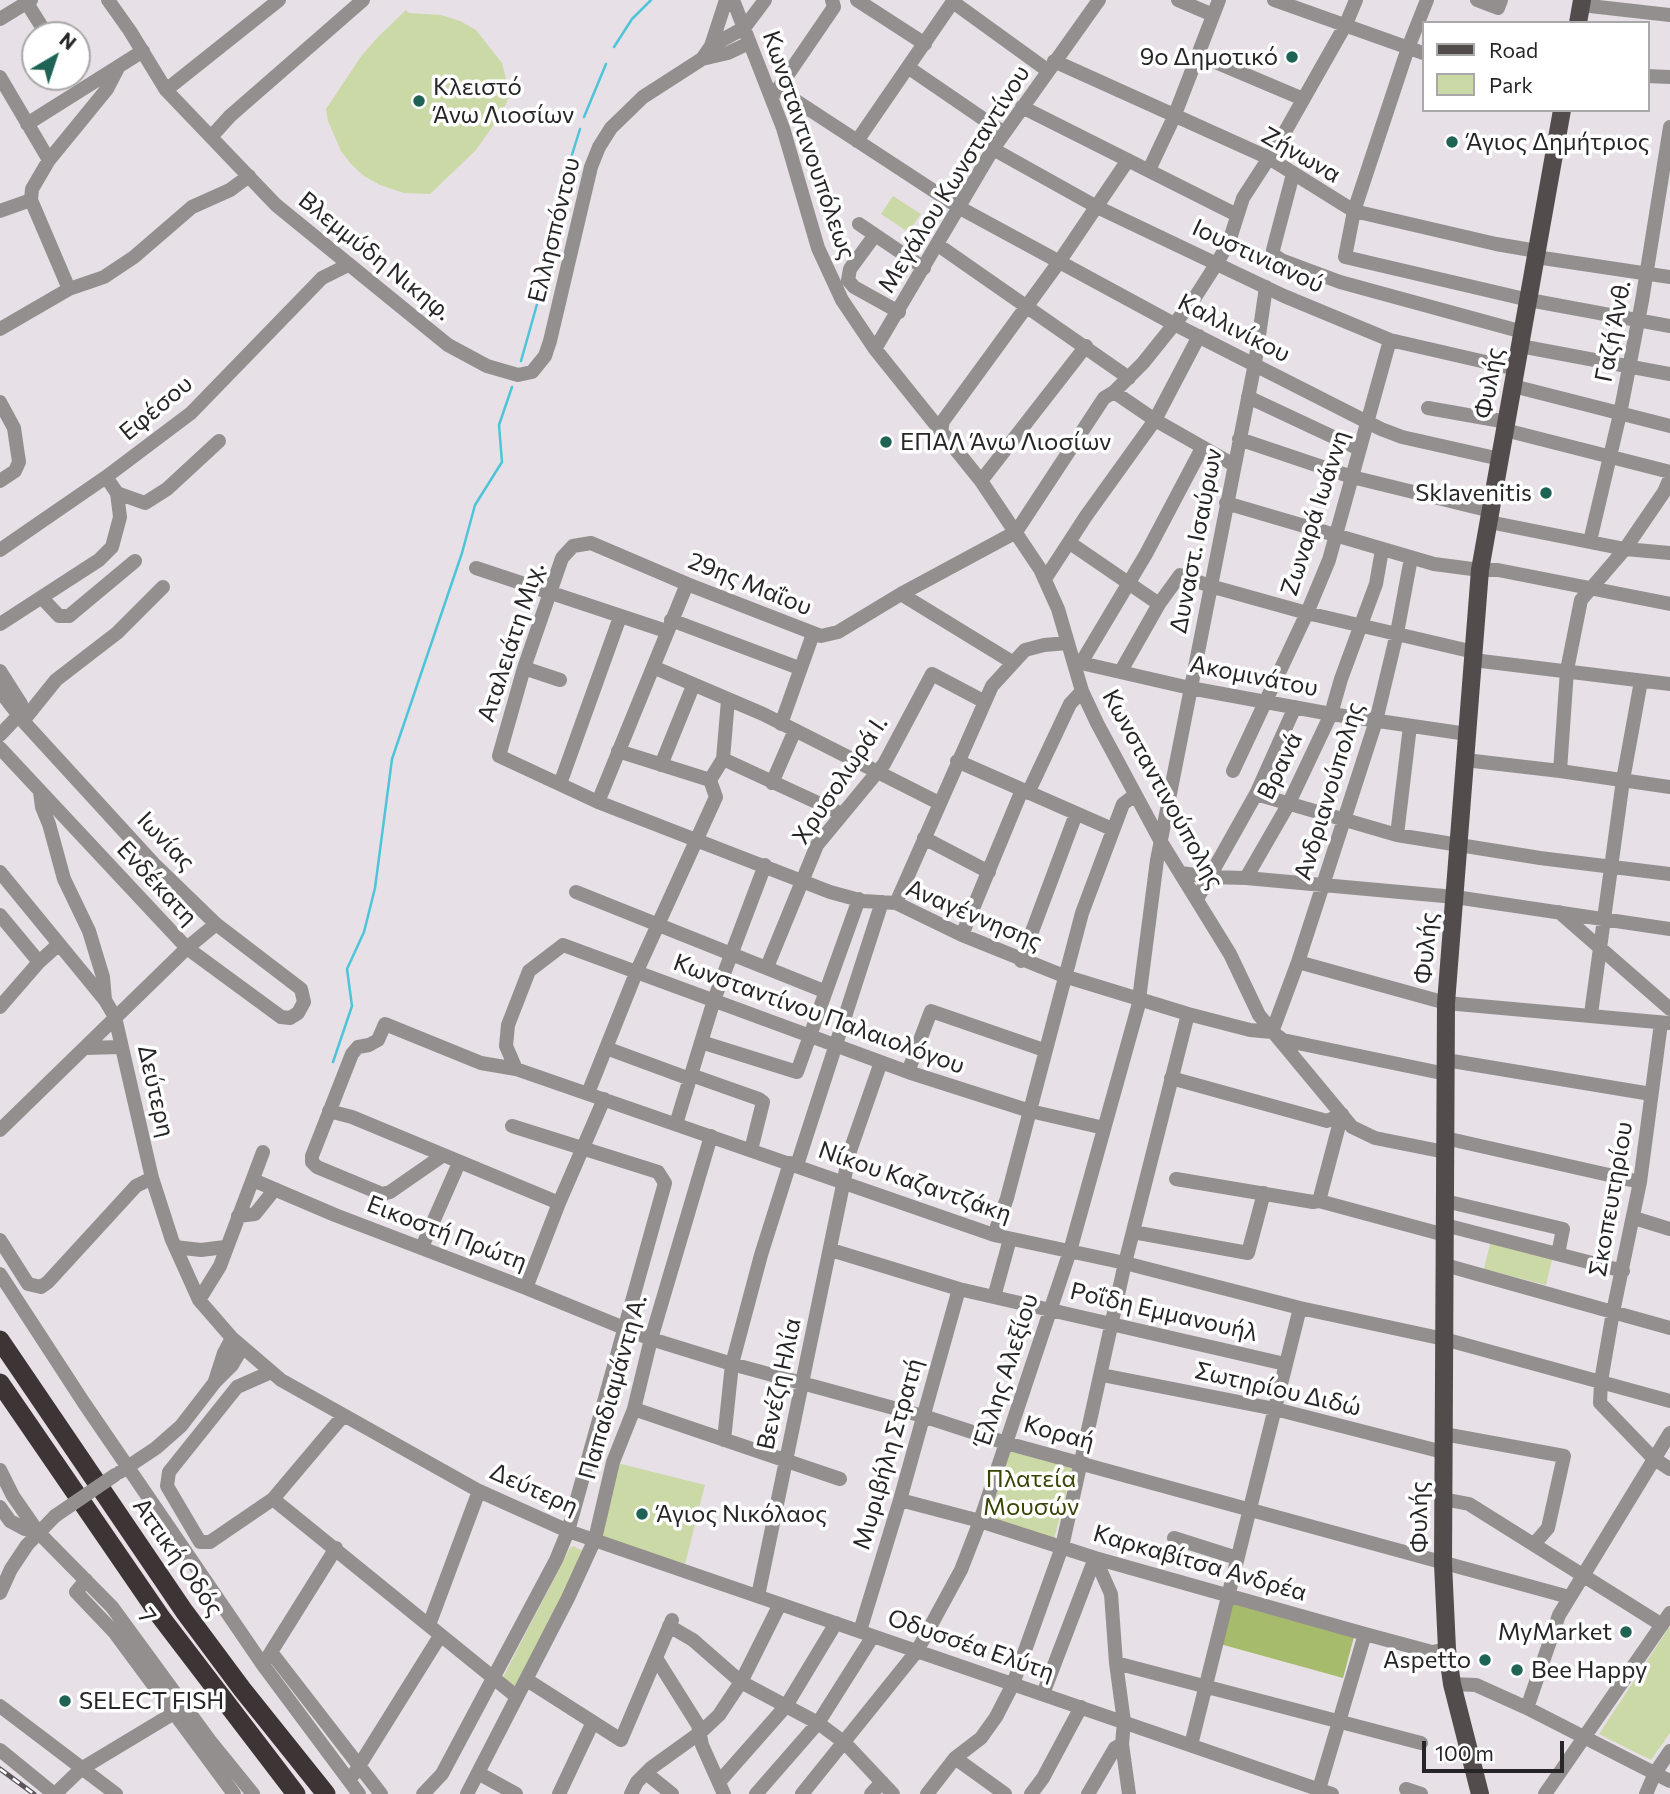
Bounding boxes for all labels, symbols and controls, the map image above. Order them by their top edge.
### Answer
north arrow [21,21,91,91]
legend [1422,21,1649,112]
text: N [55,27,81,54]
street label: Κωνσταντινουπόλεως [756,27,862,263]
text: Road [1489,37,1538,62]
place label: 9ο Δημοτικό [1140,43,1278,71]
marker: 9ο Δημοτικό [1284,49,1300,65]
street label: Μεγάλου Κωνσταντίνου [872,60,1036,298]
text: Park [1489,72,1533,97]
place label: Κλειστό Άνω Λιοσίων [433,73,574,129]
marker: Κλειστό Άνω Λιοσίων [411,93,427,109]
street label: Ζήνωνα [1256,121,1346,189]
place label: Άγιος Δημήτριος [1466,128,1650,156]
marker: Άγιος Δημήτριος [1444,134,1460,150]
street label: Ελλησπόντου [522,154,586,306]
street label: Βλεμμύδη Νικηφ. [293,186,457,326]
street label: Ιουστινιανού [1188,213,1328,299]
street label: Γαζή Άνθ. [1589,278,1637,384]
street label: Καλλινίκου [1173,287,1295,369]
street label: Φυλής [1469,345,1509,421]
street label: Εφέσου [114,369,198,447]
street label: Ζωναρά Ιωάννη [1275,427,1355,599]
place label: ΕΠΑΛ Άνω Λιοσίων [900,428,1111,456]
marker: ΕΠΑΛ Άνω Λιοσίων [878,434,894,450]
street label: Δυναστ. Ισαύρων [1164,446,1228,636]
place label: Sklavenitis [1415,479,1532,507]
marker: Sklavenitis [1538,485,1554,501]
street label: 29ης Μαΐου [684,546,816,622]
street label: Αταλειάτη Μιχ. [472,558,550,726]
street label: Ακομινάτου [1187,649,1321,703]
street label: Κωνσταντινούπολης [1096,684,1230,894]
street label: Ανδριανούπολης [1288,699,1370,883]
street label: Χρυσολωρά Ι. [786,710,894,850]
street label: Βρανά [1251,728,1309,804]
street label: Ιωνίας [131,806,201,876]
street label: Ενδέκατη [111,835,203,931]
street label: Αναγέννησης [902,873,1046,957]
street label: Φυλής [1409,911,1443,985]
street label: Κωνσταντίνου Παλαιολόγου [669,948,969,1080]
street label: Δεύτερη [131,1042,181,1140]
street label: Σκοπευτηρίου [1583,1119,1639,1279]
street label: Νίκου Καζαντζάκη [815,1135,1015,1229]
street label: Εικοστή Πρώτη [363,1189,531,1277]
street label: Ροΐδη Εμμανουήλ [1067,1276,1261,1348]
street label: Έλλης Αλεξίου [968,1290,1044,1450]
street label: Παπαδιαμάντη Α. [573,1291,653,1483]
street label: Βενέζη Ηλία [751,1316,807,1452]
street label: Μυριβήλη Στρατή [847,1355,929,1553]
street label: Σωτηρίου Διδώ [1192,1356,1364,1422]
street label: Κοραή [1020,1410,1098,1456]
street label: Δεύτερη [485,1457,583,1521]
park label: Πλατεία Μουσών [983,1465,1079,1521]
street label: Φυλής [1405,1481,1433,1553]
street label: Αττική Οδός [127,1492,229,1622]
place label: Άγιος Νικόλαος [656,1500,827,1528]
marker: Άγιος Νικόλαος [634,1506,650,1522]
street label: Καρκαβίτσα Ανδρέα [1090,1519,1310,1607]
street label: 7 [132,1602,162,1630]
street label: Οδυσσέα Ελύτη [884,1603,1058,1687]
place label: MyMarket [1498,1618,1612,1646]
marker: MyMarket [1618,1624,1634,1640]
place label: Aspetto [1383,1646,1471,1674]
marker: Aspetto [1477,1652,1493,1668]
place label: Bee Happy [1531,1656,1647,1684]
marker: Bee Happy [1509,1662,1525,1678]
place label: SELECT FISH [79,1687,224,1715]
marker: SELECT FISH [57,1693,73,1709]
scale bar [1425,1728,1567,1772]
text: 100 m [1435,1740,1494,1765]

